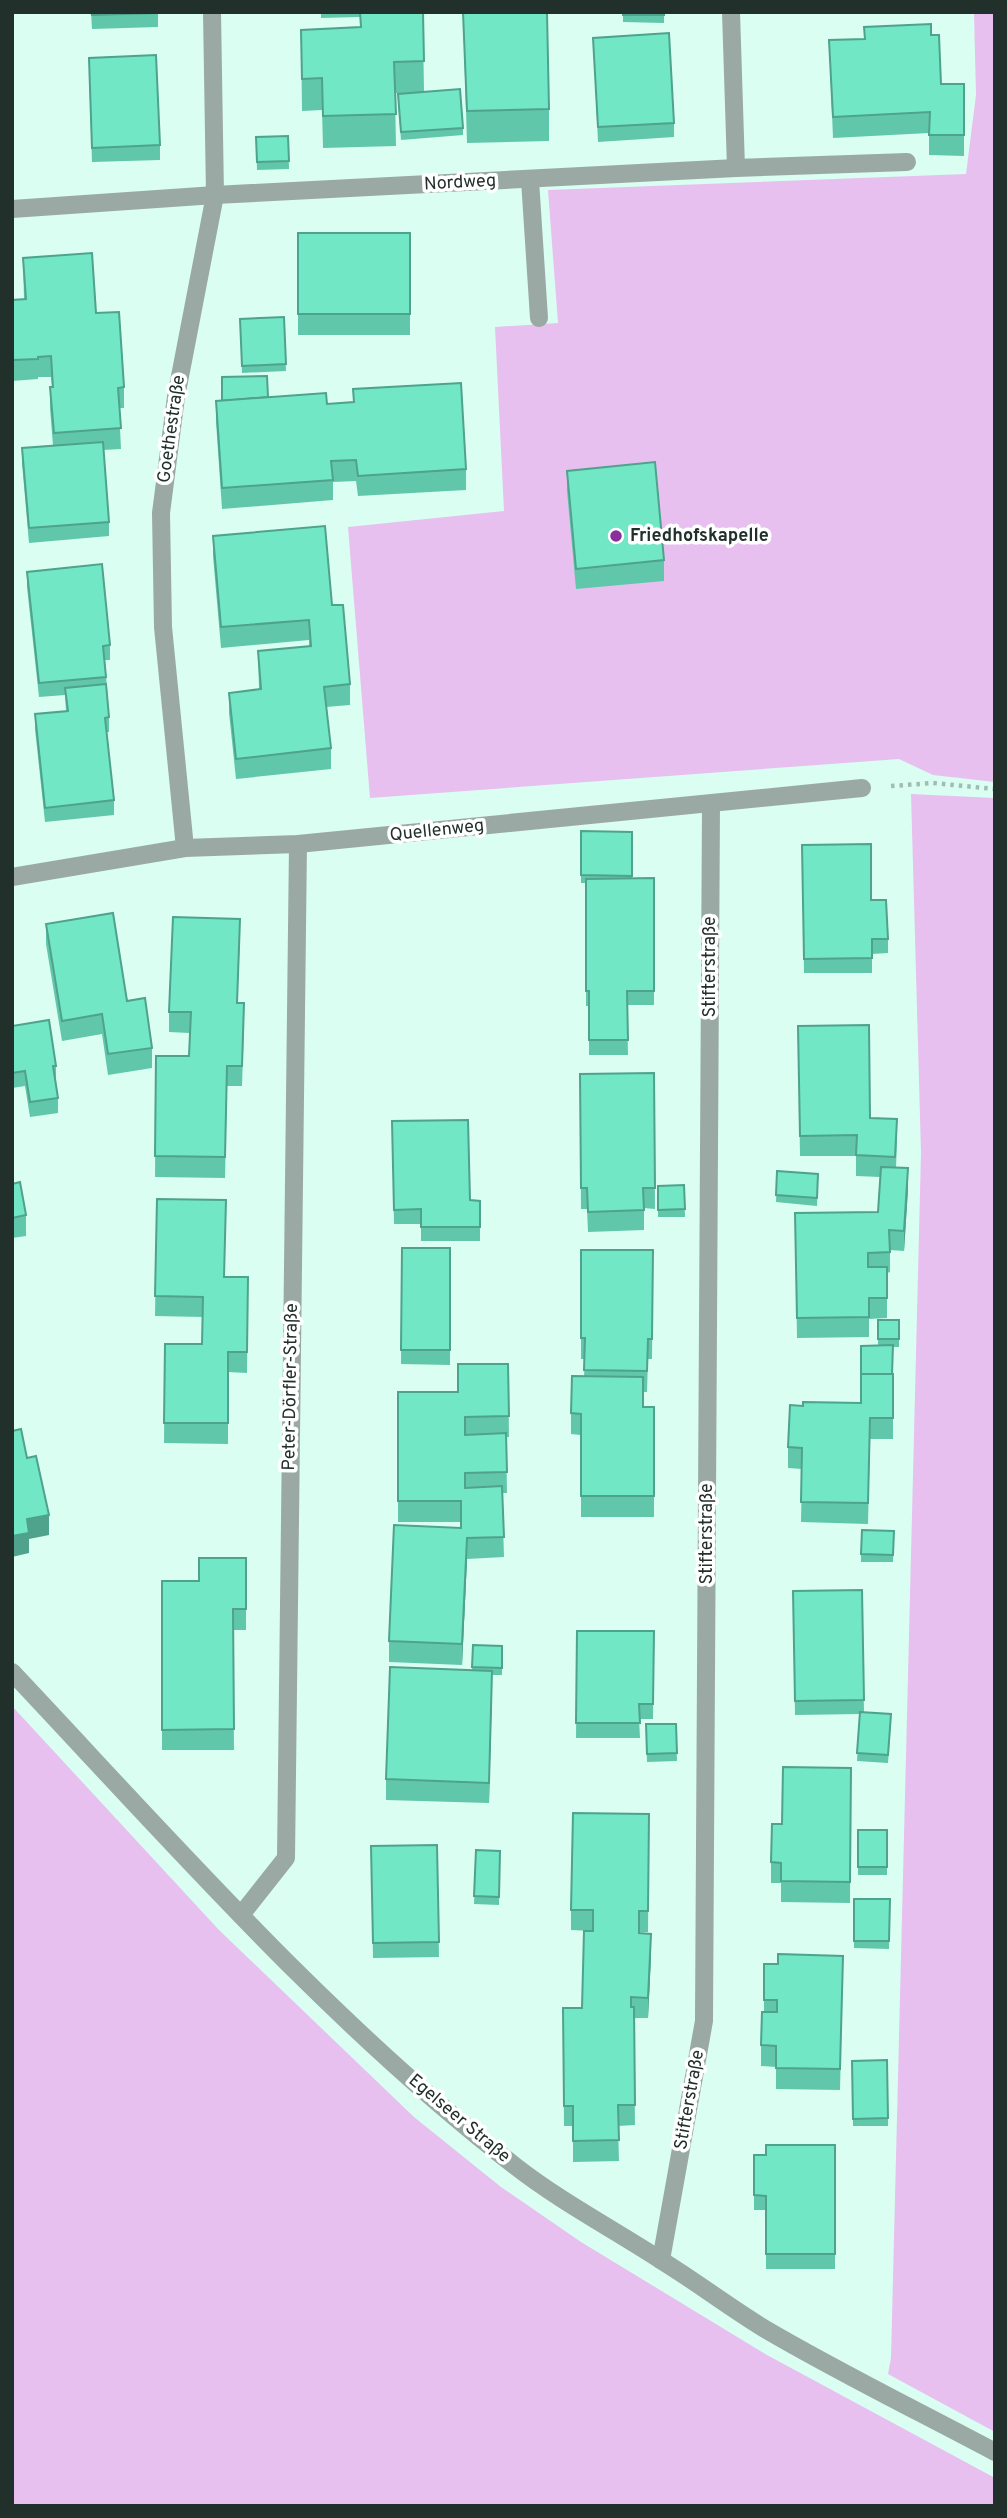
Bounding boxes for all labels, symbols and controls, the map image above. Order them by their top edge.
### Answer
street label: Nordweg [423,170,497,196]
street label: Goethestraße [153,374,191,484]
place label: Friedhofskapelle [630,525,769,548]
marker: Friedhofskapelle [608,528,624,544]
street label: Quellenweg [389,815,485,847]
street label: Stifterstraße [699,916,722,1018]
street label: Peter-Dörfler-Straße [278,1303,304,1471]
street label: Stifterstraße [696,1483,719,1585]
street label: Stifterstraße [670,2048,710,2152]
street label: Egelseer Straße [403,2070,515,2168]

